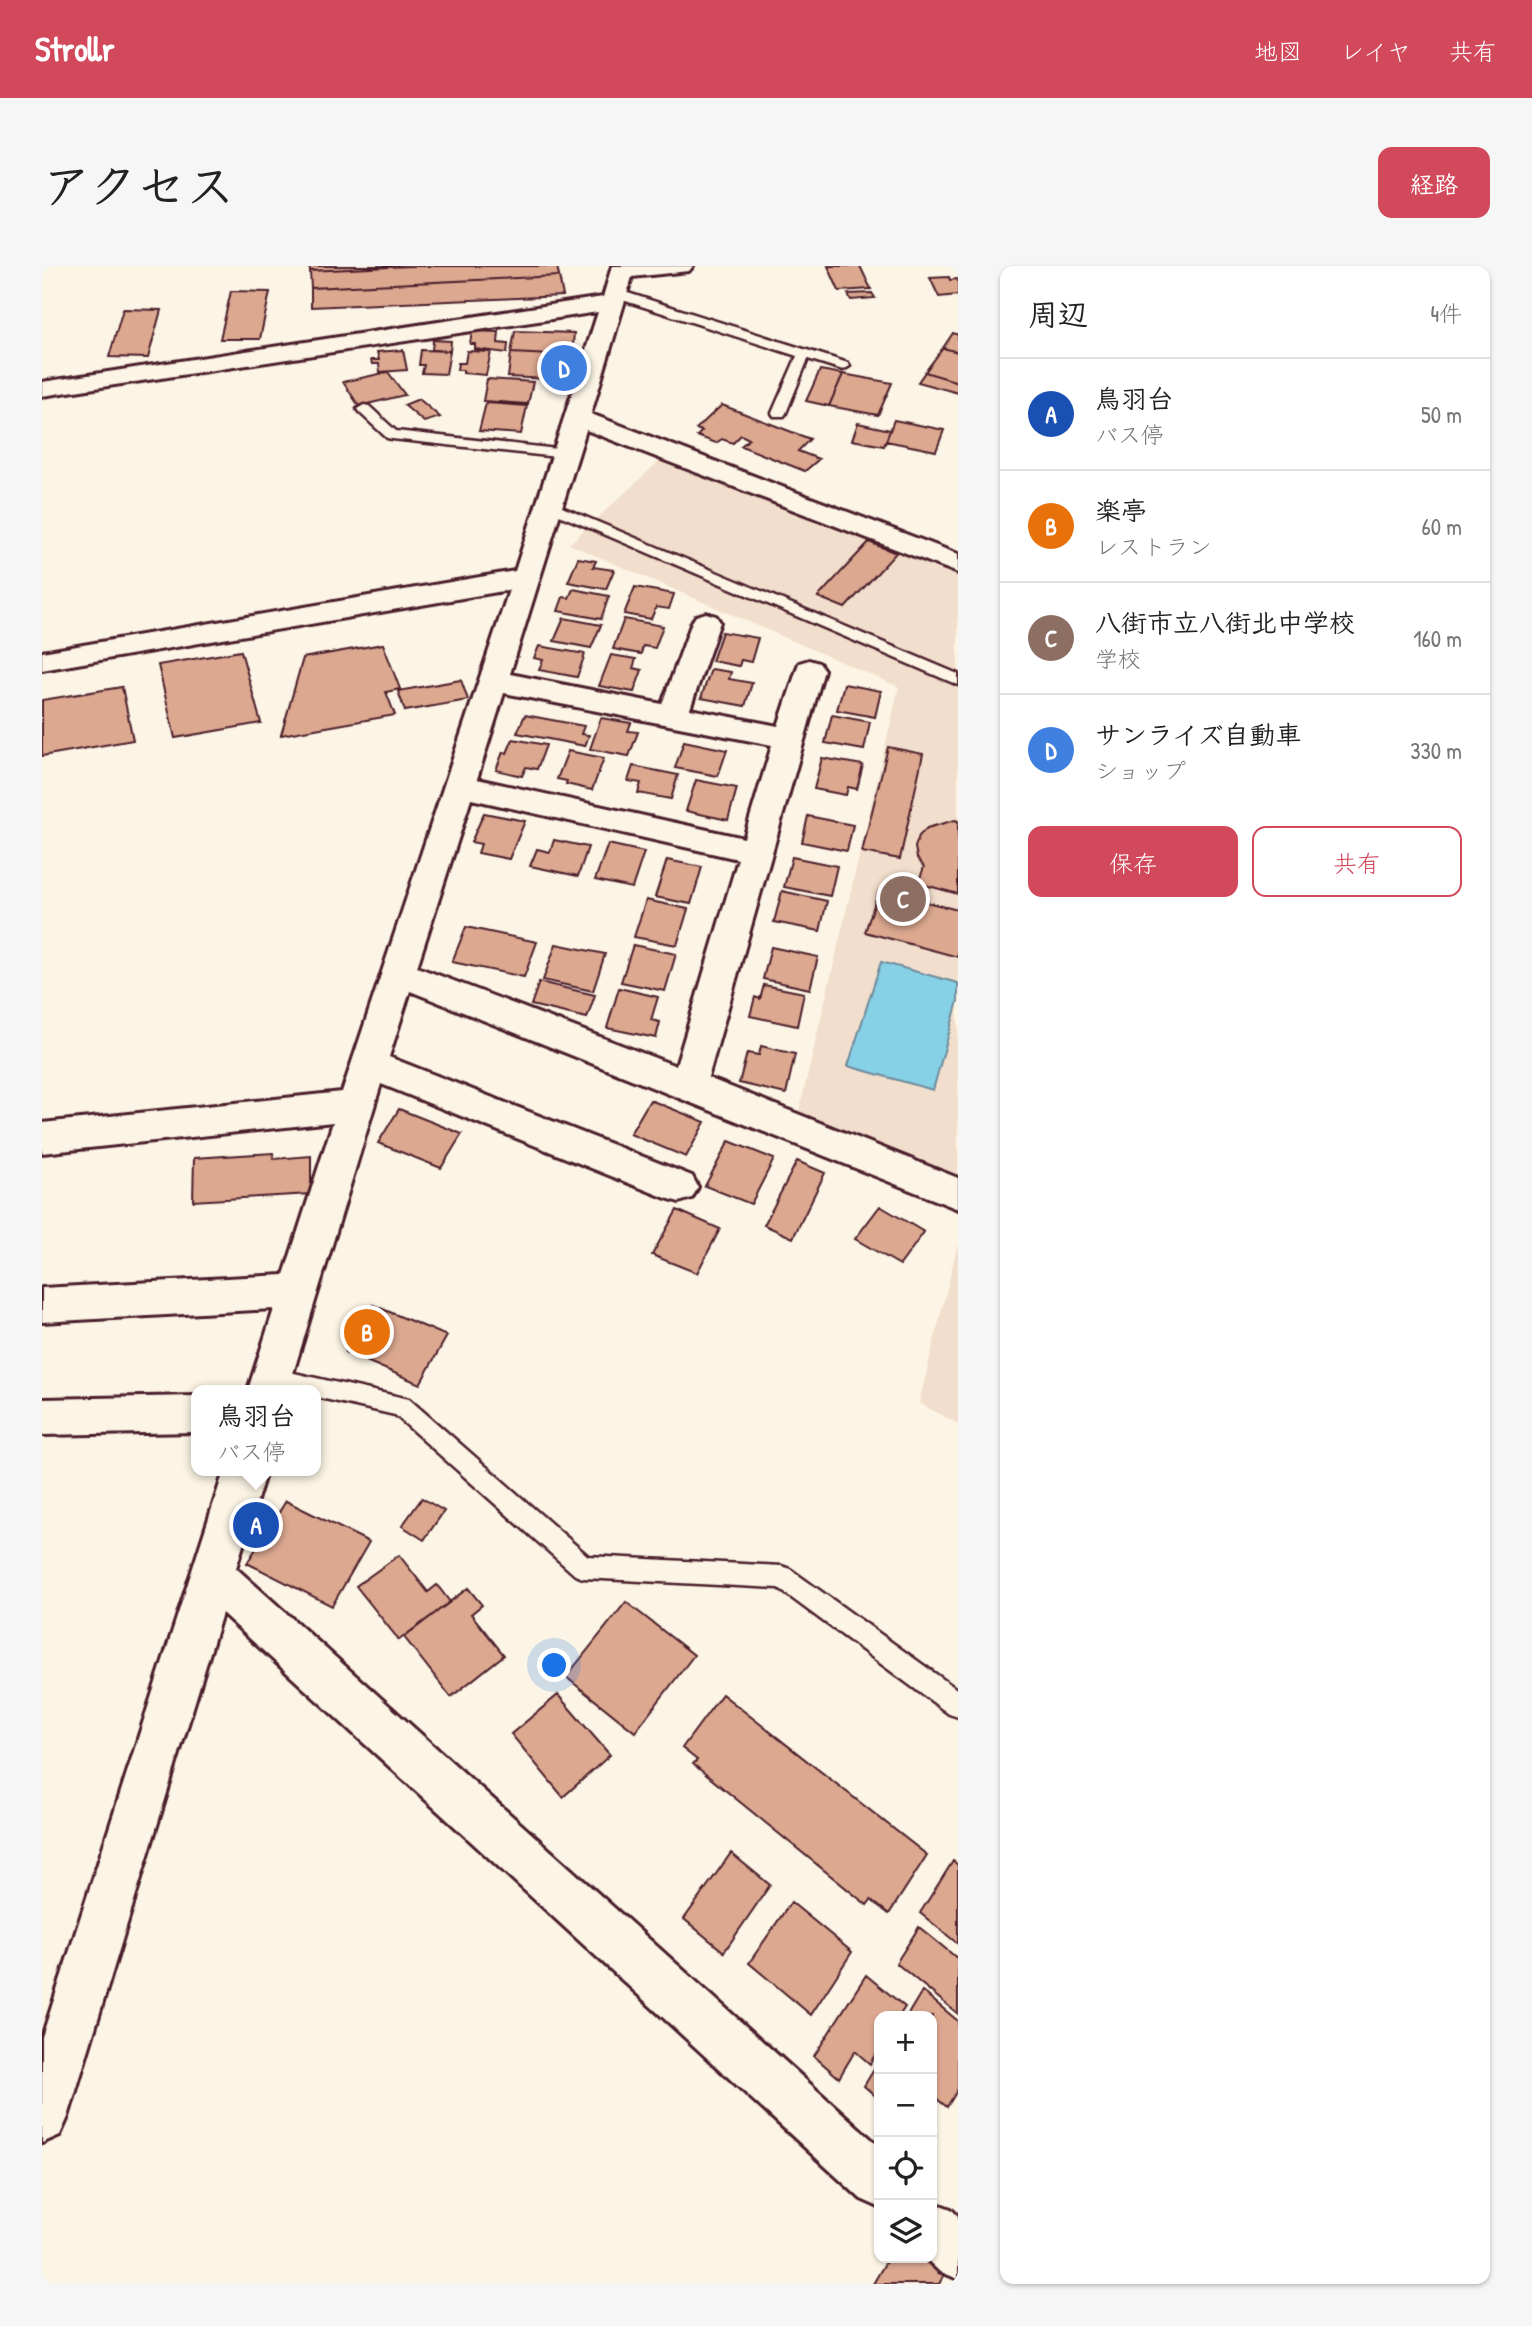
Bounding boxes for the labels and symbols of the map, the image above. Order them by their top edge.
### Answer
pin: D [541,342,587,394]
pin: C [880,873,926,925]
pin: B [344,1306,390,1358]
pin: A [233,1499,279,1551]
your location [537,1648,571,1682]

